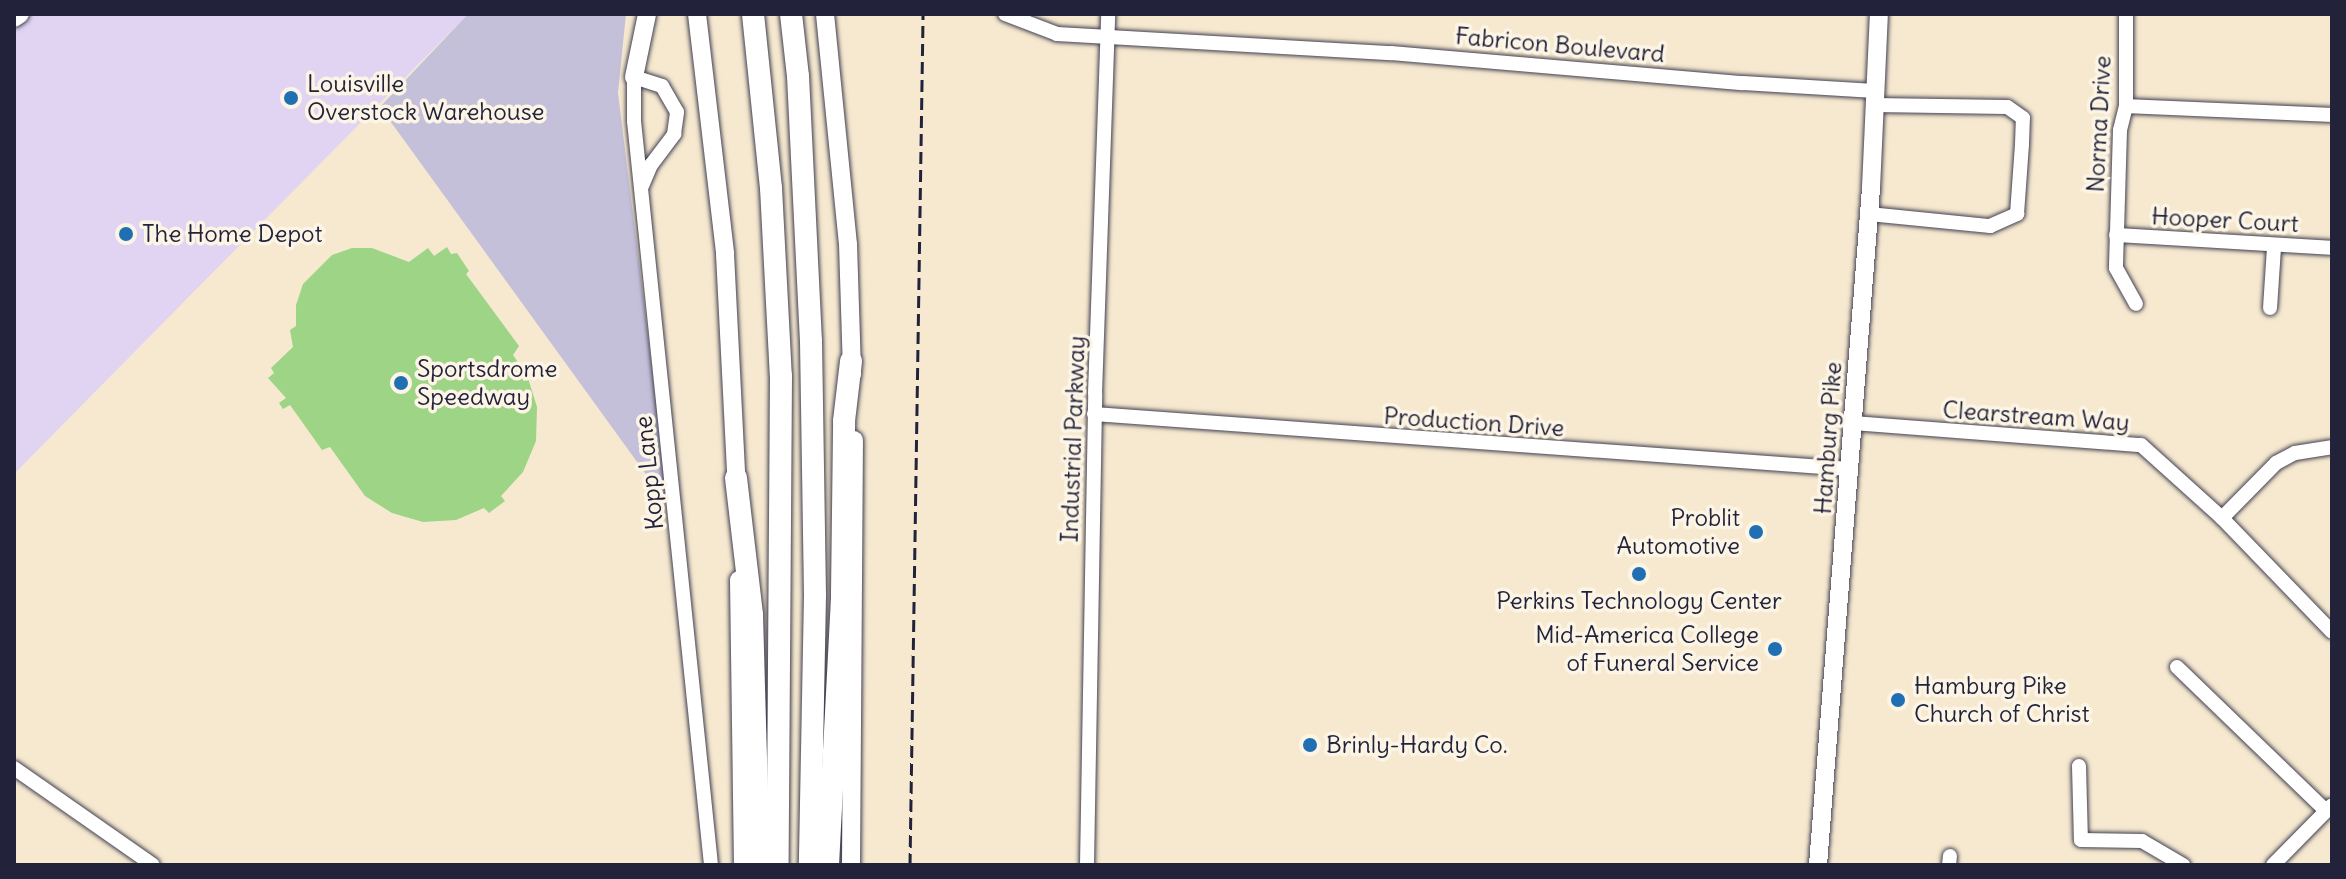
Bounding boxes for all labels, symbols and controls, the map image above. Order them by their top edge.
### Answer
street label: Fabricon Boulevard [1454,22,1666,68]
street label: Norma Drive [2081,55,2117,193]
place label: Louisville Overstock Warehouse [307,70,545,126]
marker: Louisville Overstock Warehouse [282,89,300,107]
street label: Hooper Court [2151,202,2299,238]
place label: The Home Depot [142,220,323,248]
marker: The Home Depot [117,225,135,243]
street label: Industrial Parkway [1055,335,1091,543]
place label: Sportsdrome Speedway [417,355,557,411]
street label: Hamburg Pike [1808,361,1848,515]
marker: Sportsdrome Speedway [392,374,410,392]
street label: Clearstream Way [1942,395,2130,437]
street label: Production Drive [1383,401,1565,443]
street label: Kopp Lane [629,415,669,531]
place label: Problit Automotive [1617,504,1740,560]
marker: Problit Automotive [1747,523,1765,541]
marker: Perkins Technology Center [1630,565,1648,583]
place label: Perkins Technology Center [1496,587,1782,615]
place label: Mid-America College of Funeral Service [1535,621,1759,677]
marker: Mid-America College of Funeral Service [1766,640,1784,658]
place label: Hamburg Pike Church of Christ [1914,672,2090,728]
marker: Hamburg Pike Church of Christ [1889,691,1907,709]
place label: Brinly-Hardy Co. [1326,731,1508,759]
marker: Brinly-Hardy Co. [1301,736,1319,754]

